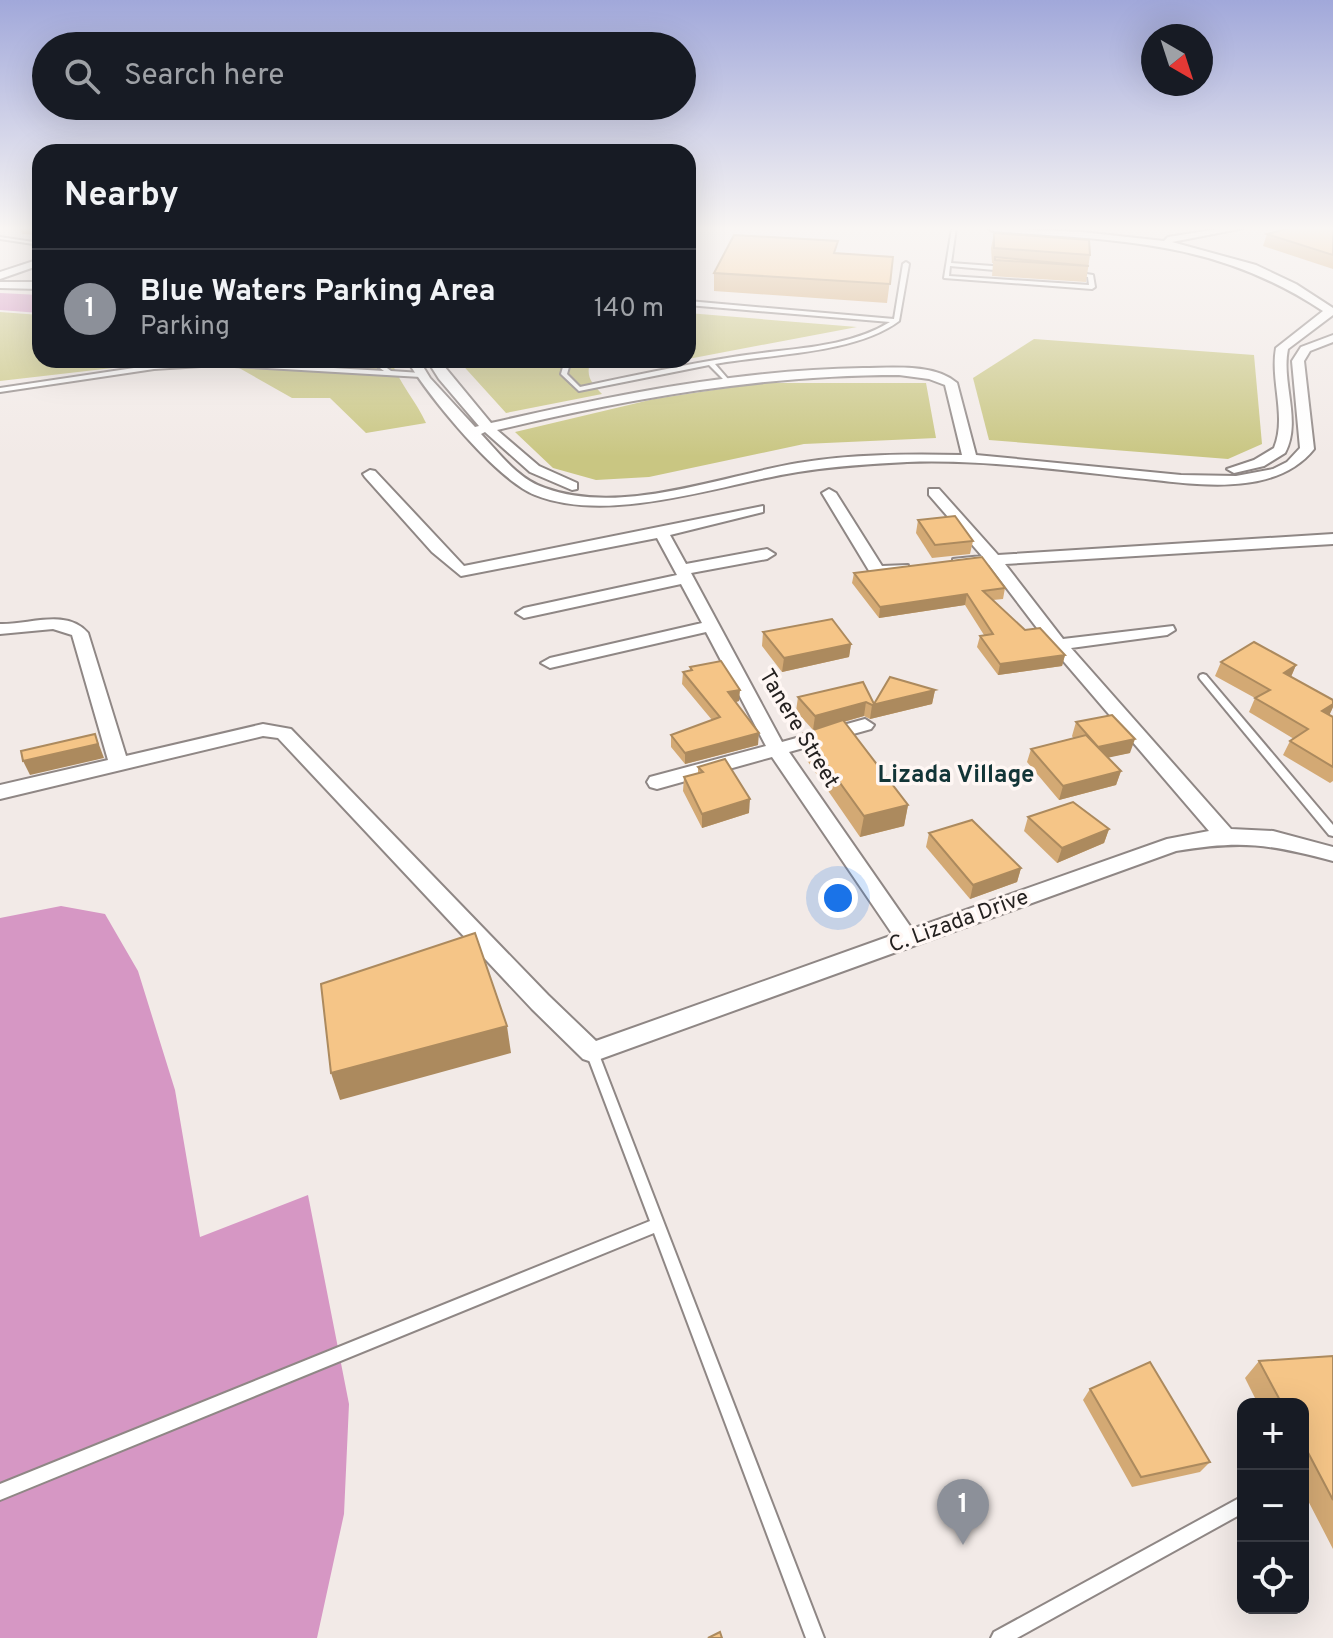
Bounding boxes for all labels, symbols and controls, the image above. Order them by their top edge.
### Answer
north arrow [1141,24,1213,96]
search box [32,32,696,120]
icon: search [60,54,104,98]
text: Search here [124,58,284,95]
text: Nearby [64,175,179,218]
text: Blue Waters Parking Area [140,274,496,311]
text: 1 [85,293,95,326]
text: 140 m [594,293,664,326]
text: Parking [140,311,230,344]
street label: Tanere Street [752,665,844,793]
district label: Lizada Village [878,761,1034,791]
your location [818,878,858,918]
street label: C. Lizada Drive [885,884,1033,960]
map controls [1237,1398,1309,1614]
button: + [1237,1398,1309,1470]
button: − [1237,1470,1309,1542]
pin: 1 [937,1479,989,1545]
button: locate [1237,1542,1309,1614]

